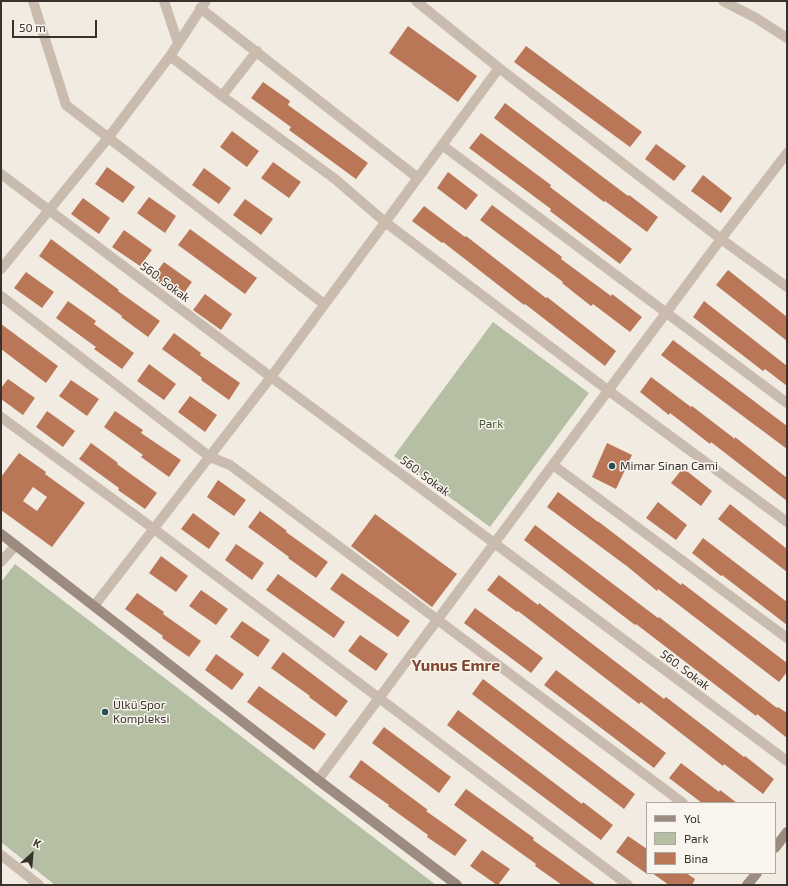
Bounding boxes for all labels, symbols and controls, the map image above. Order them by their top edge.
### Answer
scale bar [14,12,99,38]
text: 50 m [19,20,46,34]
street label: 560. Sokak [137,259,193,305]
park label: Park [479,417,503,431]
street label: 560. Sokak [397,453,453,499]
place label: Mimar Sinan Cami [620,459,718,473]
marker: Mimar Sinan Cami [607,461,617,471]
street label: 560. Sokak [657,647,713,693]
district label: Yunus Emre [412,656,500,676]
place label: Ülkü Spor Kompleksi [113,698,169,726]
marker: Ülkü Spor Kompleksi [100,707,110,717]
legend [646,802,776,874]
text: Yol [684,811,700,825]
text: Park [684,831,709,845]
north arrow [12,834,52,874]
text: K [31,835,43,850]
text: Bina [684,851,708,865]

